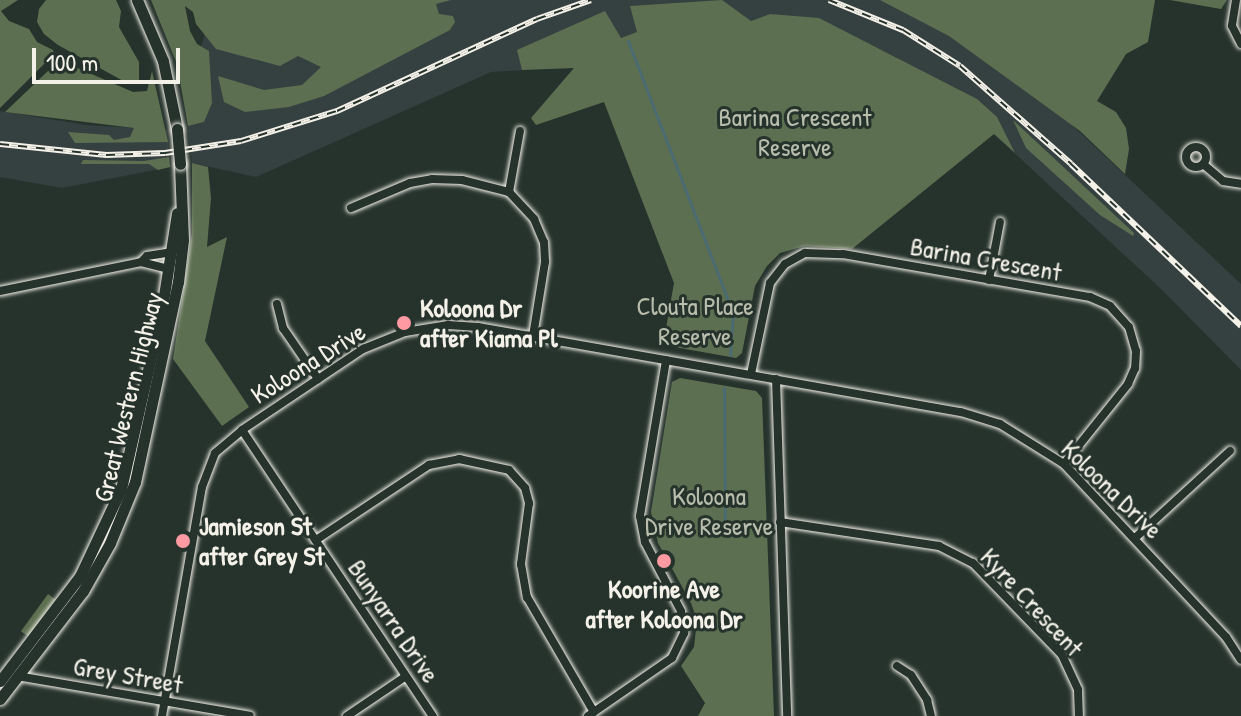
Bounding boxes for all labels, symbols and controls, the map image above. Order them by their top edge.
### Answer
scale bar [36,32,184,82]
text: 100 m [46,46,98,78]
park label: Barina Crescent Reserve [719,101,871,162]
street label: Barina Crescent [908,230,1064,288]
street label: Great Western Highway [87,289,169,505]
park label: Clouta Place Reserve [636,290,754,352]
place label: Koloona Dr after Kiama Pl [420,292,558,354]
marker: Koloona Dr after Kiama Pl [395,314,413,332]
street label: Koloona Drive [245,316,371,410]
street label: Koloona Drive [1055,433,1169,545]
park label: Koloona Drive Reserve [645,480,773,542]
place label: Jamieson St after Grey St [199,510,325,572]
marker: Jamieson St after Grey St [174,532,192,550]
street label: Kyre Crescent [974,541,1090,663]
marker: Koorine Ave after Koloona Dr [655,552,673,570]
street label: Bunyarra Drive [341,554,447,688]
place label: Koorine Ave after Koloona Dr [585,573,743,634]
street label: Grey Street [71,650,185,700]

